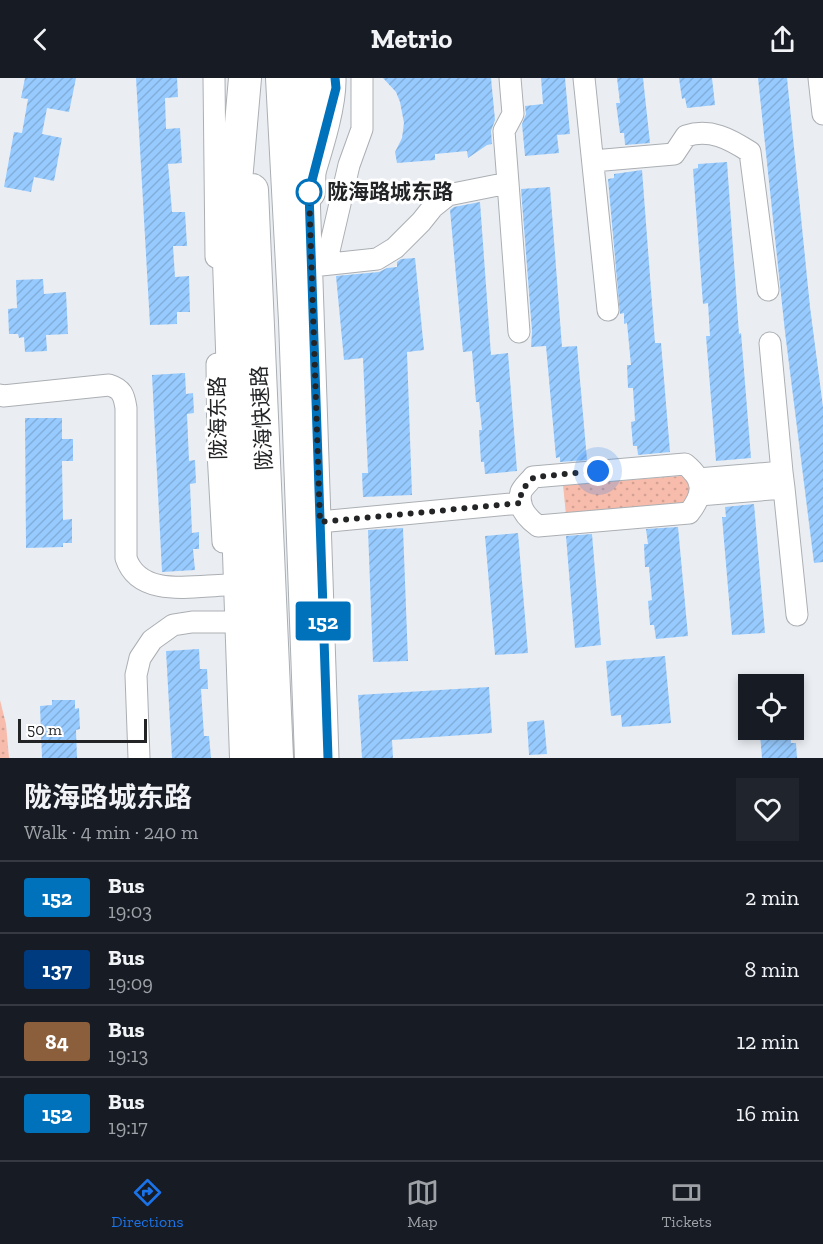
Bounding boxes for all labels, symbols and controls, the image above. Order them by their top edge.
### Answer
icon: back [24,23,57,56]
text: Metrio [371,23,452,55]
icon: share [766,23,799,56]
marker: 陇海路城东路 [296,179,322,205]
place label: 陇海路城东路 [327,179,453,204]
street label: 陇海快速路 [246,365,277,471]
street label: 陇海东路 [204,376,231,460]
your location [583,456,613,486]
line badge: 152 [288,602,358,640]
text: 152 [308,609,338,634]
map controls [738,674,804,740]
button: locate [738,674,804,740]
scale bar [18,716,147,744]
text: 50 m [27,720,62,739]
button: heart [736,778,799,841]
text: 陇海路城东路 [24,781,192,814]
text: Walk · 4 min · 240 m [24,820,198,844]
text: Bus [108,872,145,899]
text: 2 min [745,884,799,911]
text: 152 [42,885,72,910]
text: 19:03 [108,899,152,923]
text: Bus [108,944,145,971]
text: 8 min [744,956,799,983]
text: 137 [42,957,72,982]
text: 19:09 [108,971,153,995]
text: Bus [108,1016,145,1043]
text: 12 min [736,1028,799,1055]
text: 84 [45,1029,69,1054]
text: 19:13 [108,1043,148,1067]
text: Bus [108,1088,145,1115]
text: 16 min [736,1100,799,1127]
text: 152 [42,1101,72,1126]
text: 19:17 [108,1115,148,1139]
tab: Directions [111,1176,183,1231]
tab: Map [406,1176,439,1231]
tab: Tickets [661,1176,712,1231]

